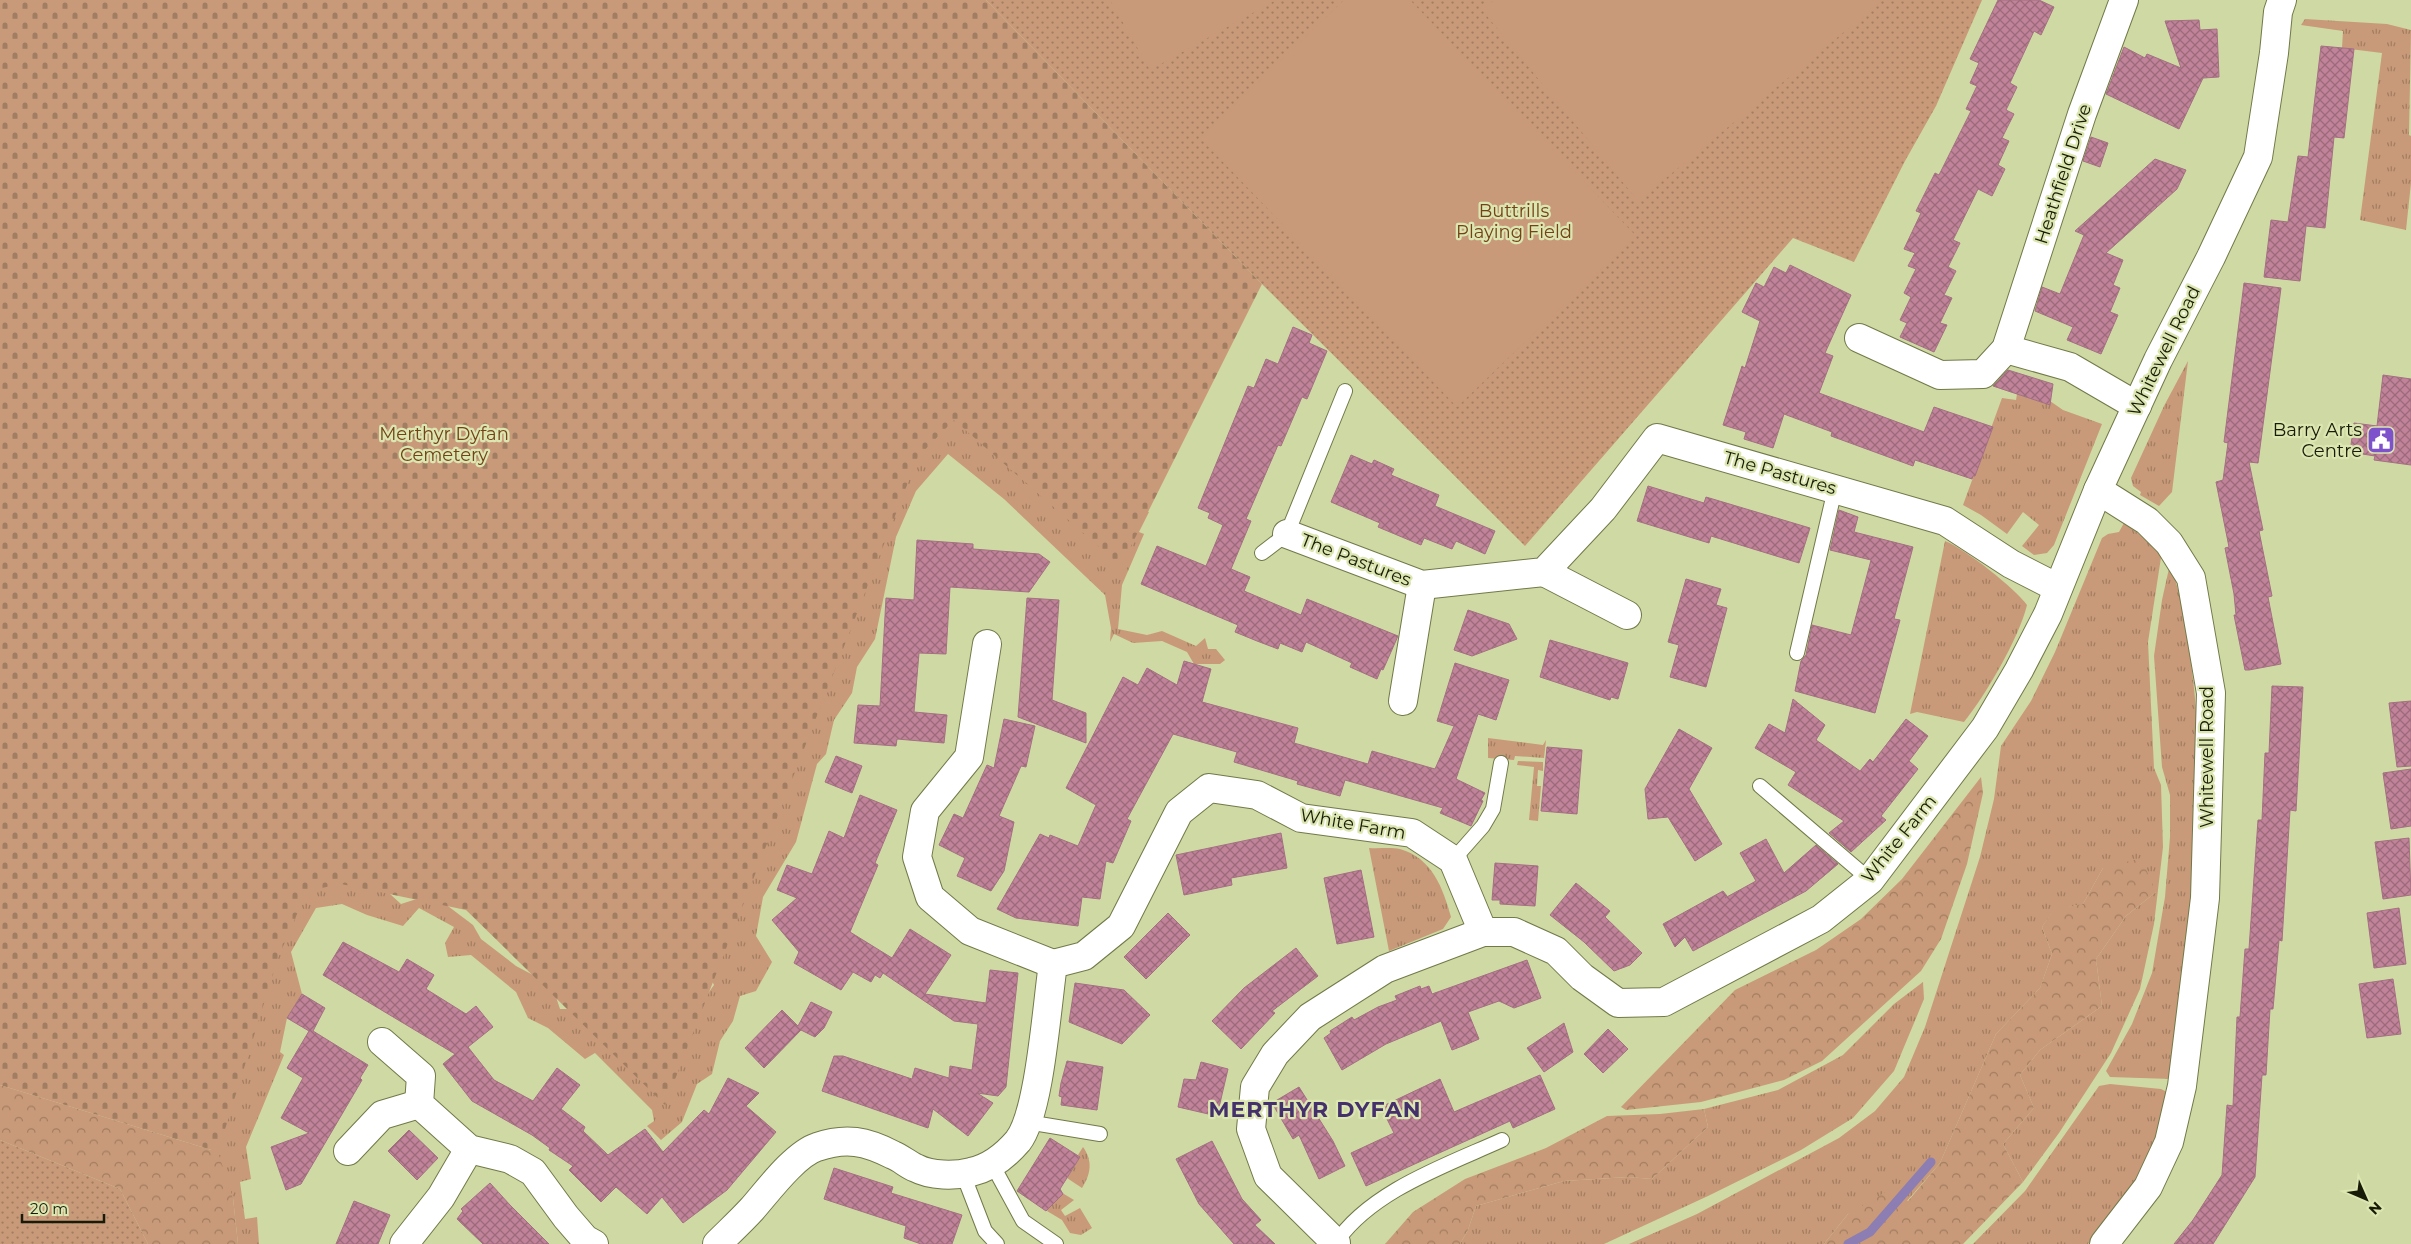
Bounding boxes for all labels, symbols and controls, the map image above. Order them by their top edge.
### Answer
street label: Heathfield Drive [2030,101,2096,247]
park label: Buttrills Playing Field [1456,200,1572,243]
street label: Whitewell Road [2123,282,2205,420]
place label: Barry Arts Centre [2273,419,2362,462]
park label: Merthyr Dyfan Cemetery [379,423,509,466]
public building icon: Barry Arts Centre [2366,425,2396,455]
street label: The Pastures [1721,446,1839,500]
street label: The Pastures [1298,529,1414,591]
street label: Whitewell Road [2196,686,2218,828]
street label: White Farm [1857,791,1941,887]
street label: White Farm [1298,804,1408,844]
district label: MERTHYR DYFAN [1208,1096,1422,1123]
north arrow [2341,1174,2391,1224]
scale bar [22,1192,105,1224]
text: N [2365,1198,2386,1219]
text: 20 m [30,1199,68,1218]

